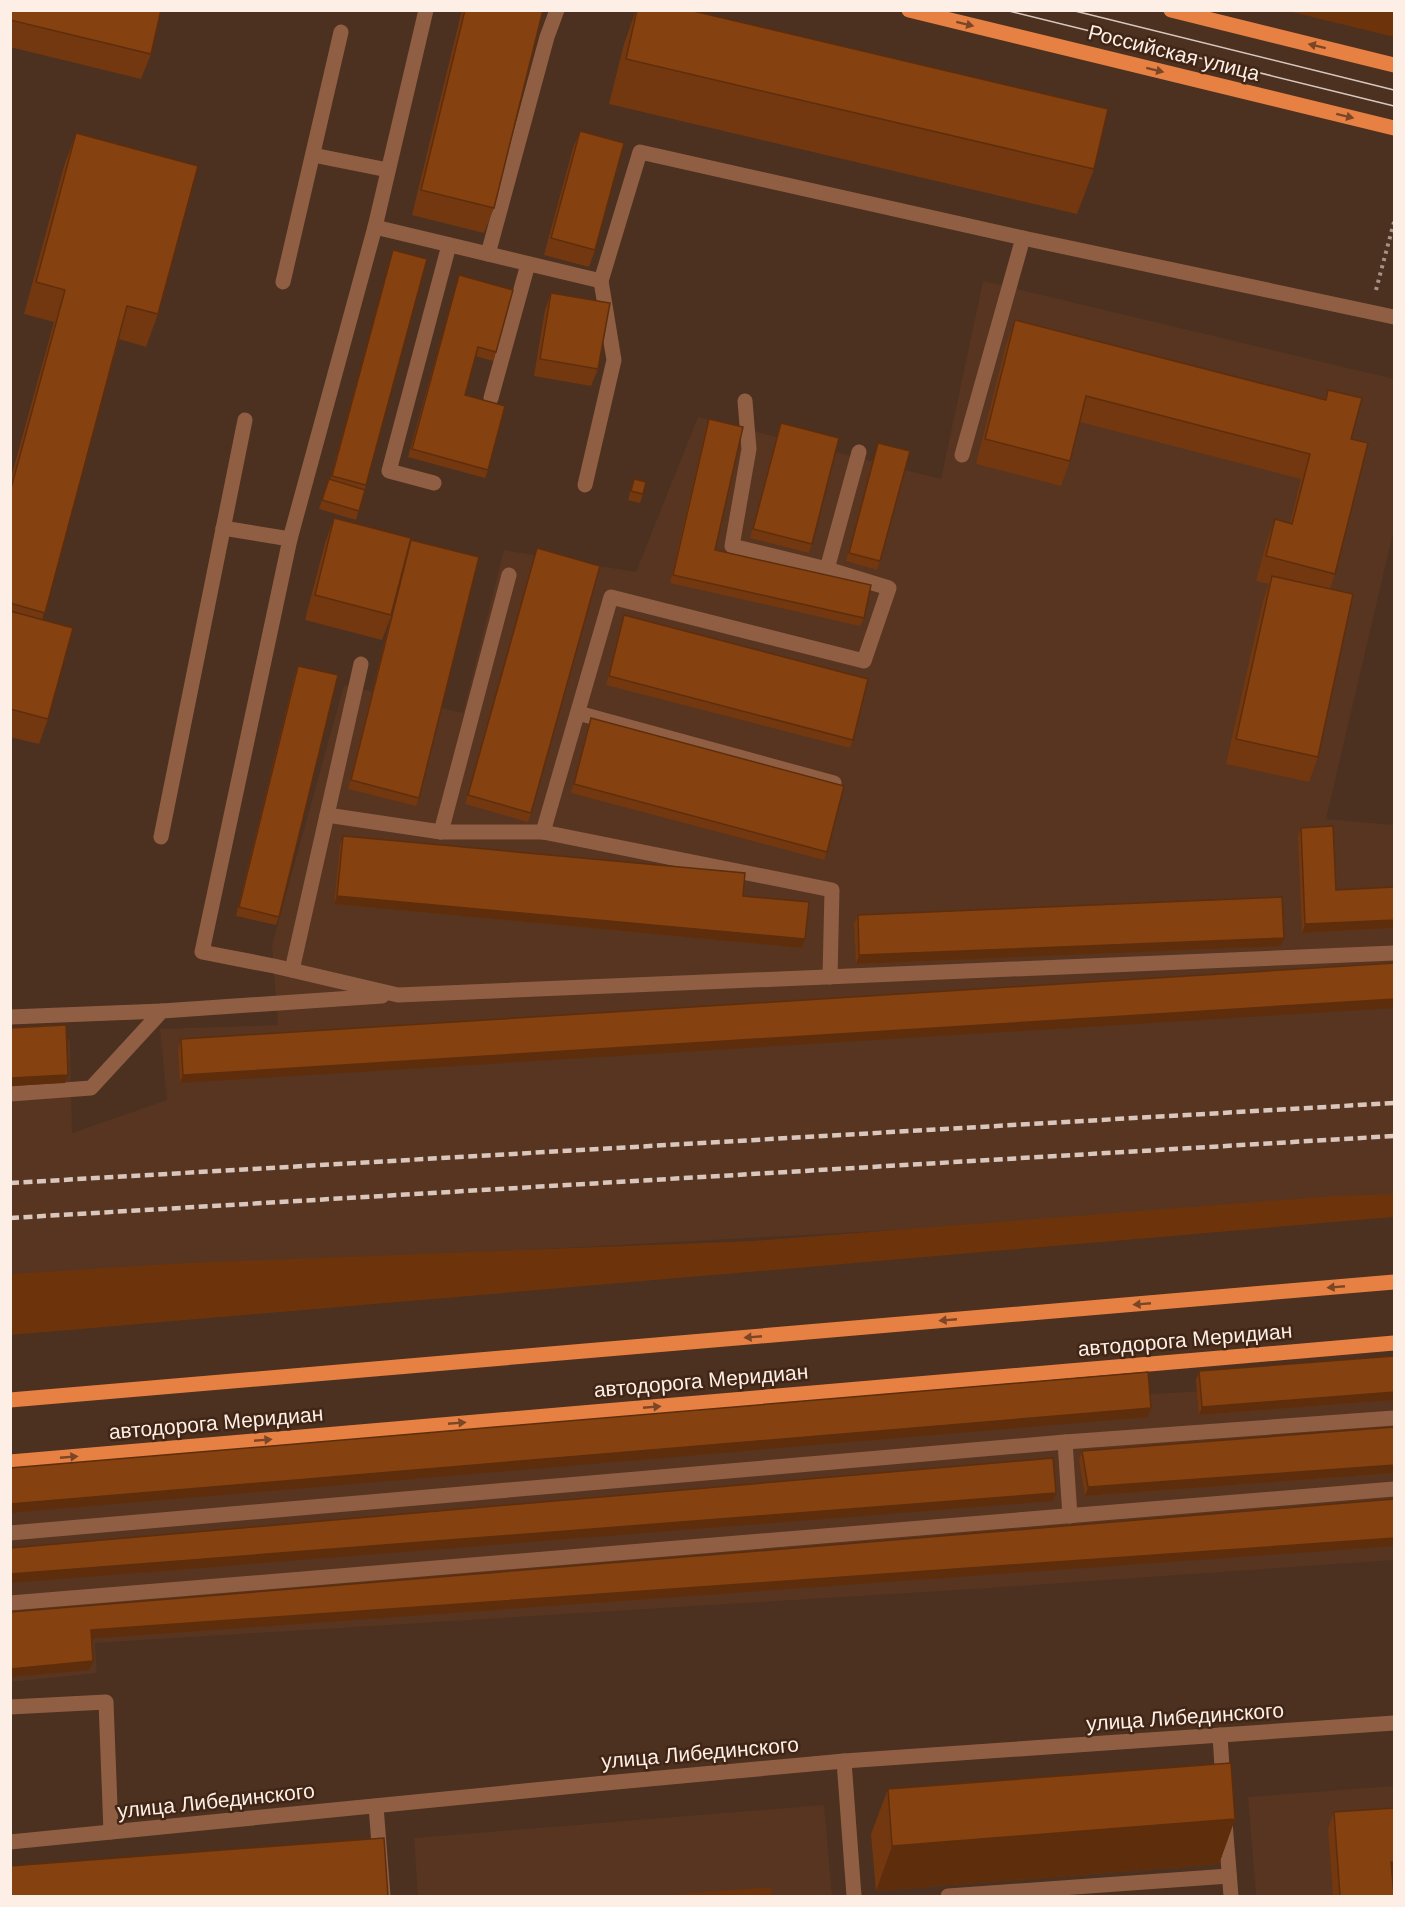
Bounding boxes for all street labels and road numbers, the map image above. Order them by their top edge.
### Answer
street label: Российская улица [1086,20,1263,85]
street label: автодорога Меридиан [1077,1319,1293,1360]
street label: автодорога Меридиан [593,1360,809,1401]
street label: автодорога Меридиан [108,1402,324,1443]
street label: улица Либединского [1085,1698,1285,1735]
street label: улица Либединского [600,1732,800,1773]
street label: улица Либединского [116,1779,316,1822]

